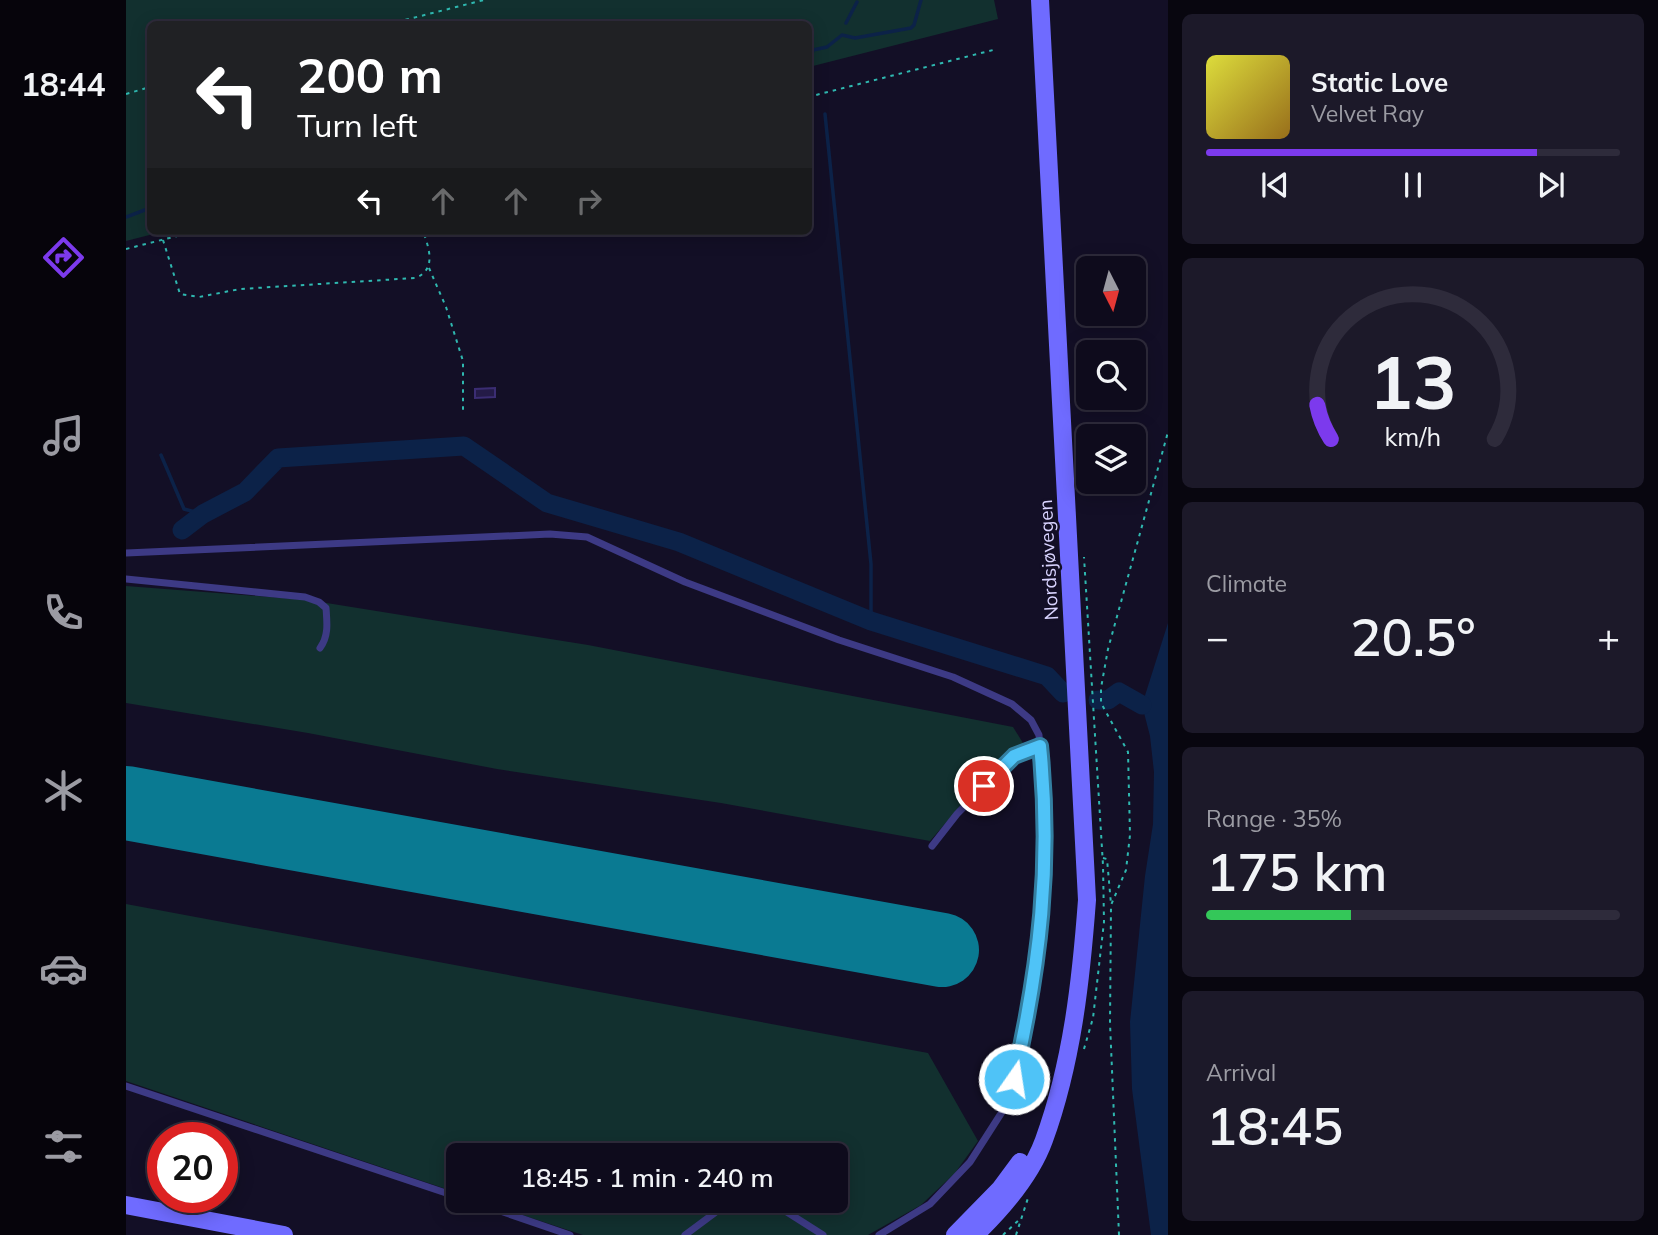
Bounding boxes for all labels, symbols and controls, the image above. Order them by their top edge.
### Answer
text: 200 m [297,44,443,105]
icon: left [182,49,273,140]
text: 18:44 [21,64,105,104]
text: Static Love [1311,66,1448,99]
text: Velvet Ray [1311,99,1424,128]
text: Turn left [297,105,417,145]
icon: previous [1256,166,1294,204]
icon: pause [1394,166,1432,204]
icon: next [1532,166,1570,204]
icon: left [351,182,389,220]
icon: ahead [424,182,462,220]
icon: ahead [497,182,535,220]
icon: right [570,182,608,220]
icon: directions [39,233,88,282]
north arrow [1076,256,1146,326]
map controls [1076,256,1146,494]
text: 13 [1369,337,1457,428]
button: search [1076,340,1146,410]
icon: music [39,411,88,460]
text: km/h [1385,421,1441,452]
button: layers [1076,424,1146,494]
street label: Nordsjøvegen [1033,499,1063,621]
text: Climate [1206,569,1287,598]
icon: phone [39,588,88,637]
text: 20.5° [1350,604,1476,669]
text: − [1206,613,1229,661]
text: + [1597,613,1620,661]
pin [954,756,1014,816]
icon: climate [39,766,88,815]
icon: arrive [965,767,1003,805]
text: Range · 35% [1206,804,1342,833]
text: 175 km [1206,839,1387,904]
icon: car [39,944,88,993]
position arrow [977,1042,1051,1116]
text: Arrival [1206,1058,1276,1087]
text: 18:45 [1206,1093,1343,1158]
icon: filters [39,1122,88,1171]
speed limit sign: 20 [147,1122,238,1213]
text: 18:45 · 1 min · 240 m [520,1161,774,1194]

